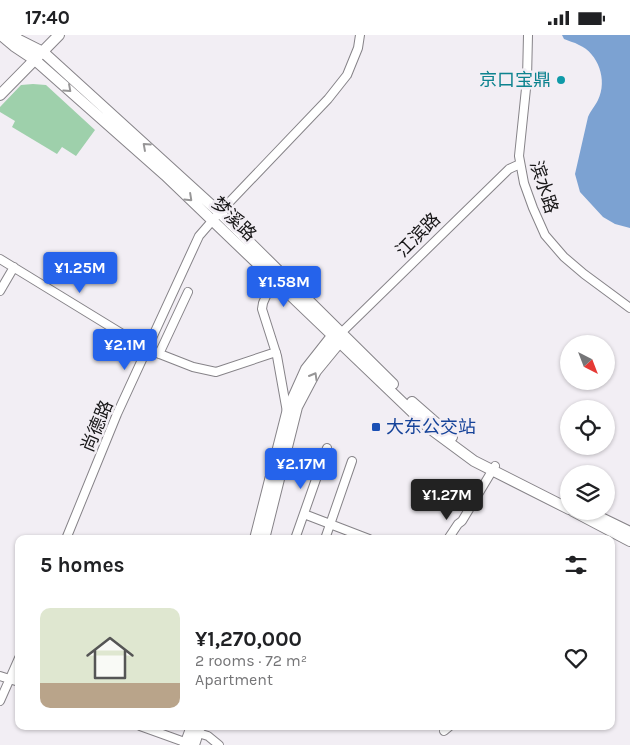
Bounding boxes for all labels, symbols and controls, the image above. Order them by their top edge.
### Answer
text: 17:40 [25,7,70,29]
place label: 京口宝鼎 [479,69,551,91]
marker: 京口宝鼎 [555,74,567,86]
one-way arrow [62,83,71,92]
one-way arrow [142,143,151,152]
street label: 滨水路 [525,158,563,216]
one-way arrow [183,192,192,201]
street label: 梦溪路 [207,192,261,246]
street label: 江滨路 [391,208,445,262]
pin: ¥1.25M [39,251,121,294]
text: ¥1.25M [54,258,106,277]
pin: ¥1.58M [243,265,325,308]
text: ¥1.58M [258,272,310,291]
pin: ¥2.1M [90,329,160,371]
text: ¥2.1M [104,335,146,354]
north arrow [560,335,615,390]
map controls [560,335,615,520]
one-way arrow [308,372,318,381]
street label: 尚德路 [76,397,118,455]
button: locate [560,400,615,455]
place label: 大东公交站 [386,416,476,438]
marker: 大东公交站 [370,421,382,433]
pin: ¥2.17M [260,447,342,490]
text: ¥2.17M [276,454,326,473]
button: layers [560,465,615,520]
pin: ¥1.27M [406,479,488,521]
text: ¥1.27M [422,485,472,504]
icon: filters [562,551,590,579]
text: 5 homes [40,553,125,577]
text: ¥1,270,000 [195,627,302,651]
icon: home [80,628,140,688]
icon: heart [562,644,590,672]
text: 2 rooms · 72 m² [195,651,307,670]
text: Apartment [195,670,273,689]

